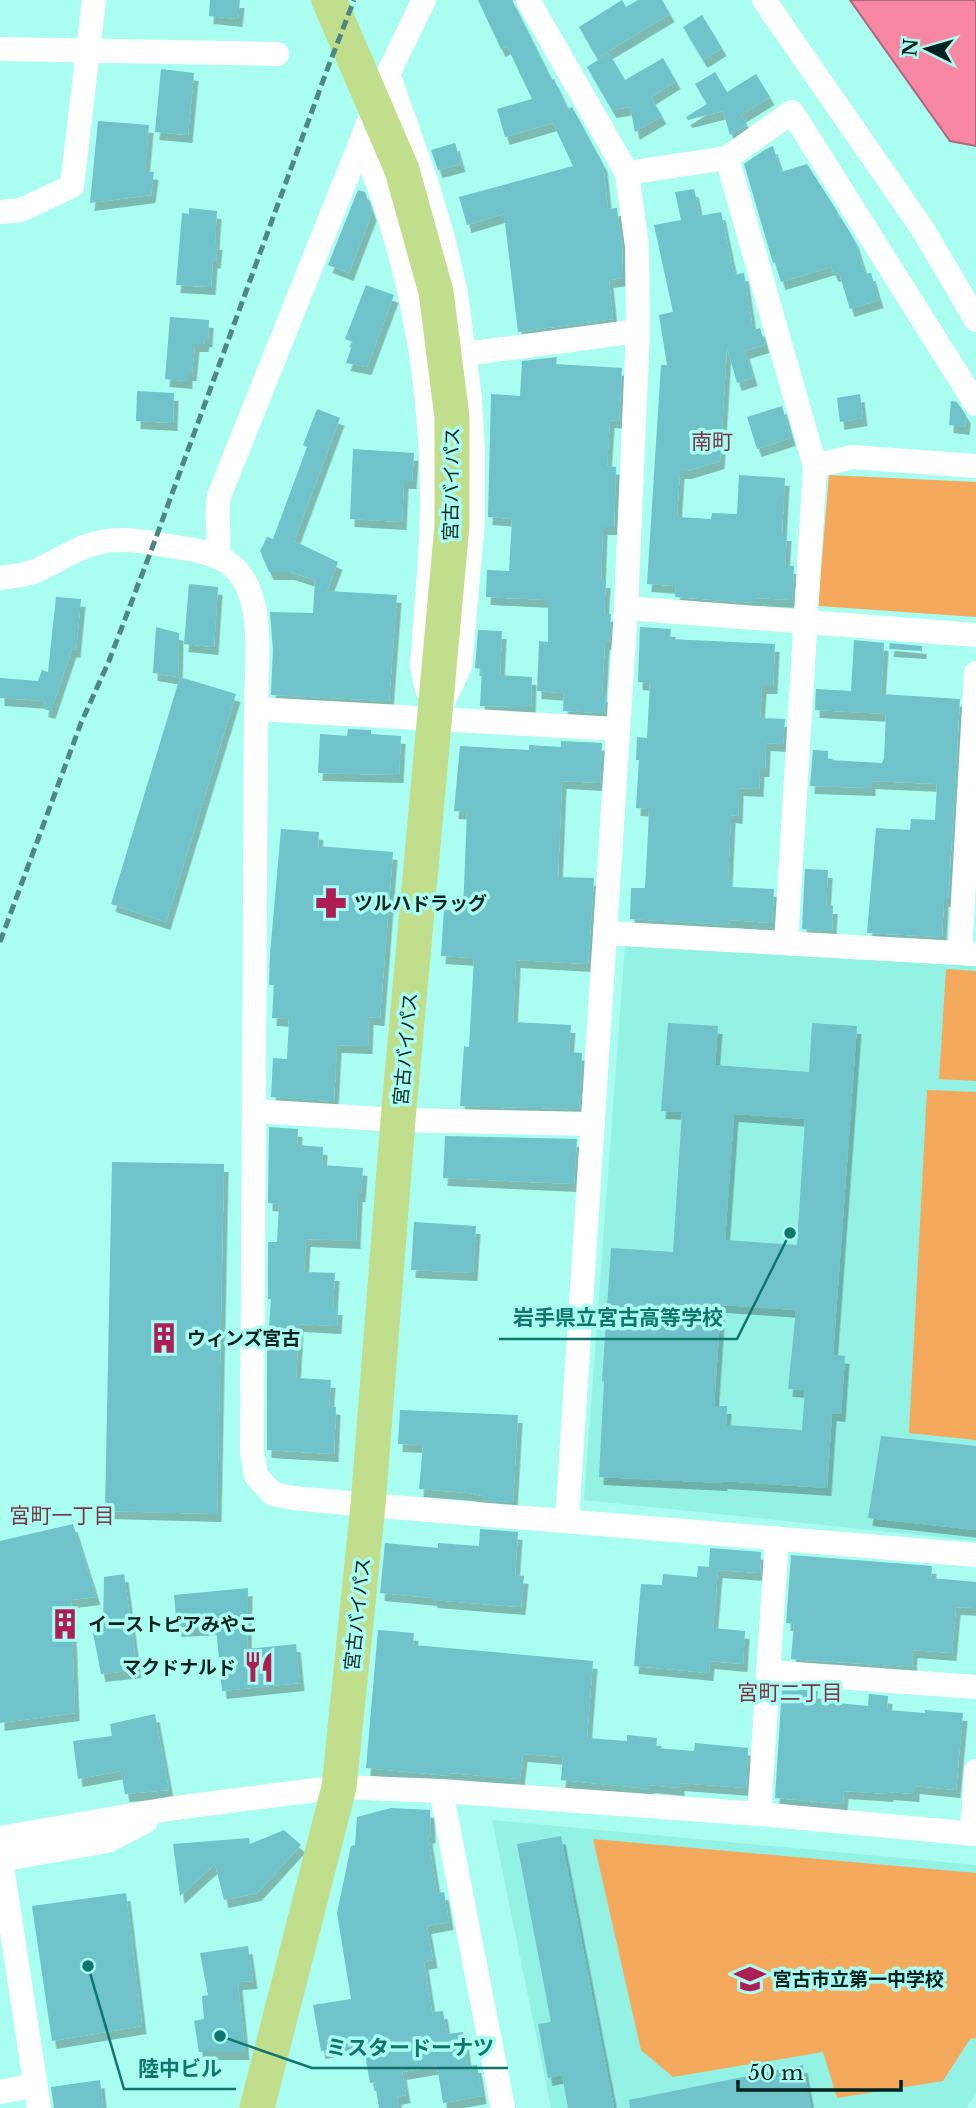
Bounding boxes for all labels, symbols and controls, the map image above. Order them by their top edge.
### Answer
north arrow [892,14,962,84]
text: N [898,38,923,57]
street label: 宮古バイパス [439,427,464,541]
district label: 南町 [691,429,733,455]
pharmacy icon: ツルハドラッグ [314,886,348,920]
place label: ツルハドラッグ [354,892,487,915]
street label: 宮古バイパス [389,991,422,1107]
callout: 岩手県立宮古高等学校 [499,1297,737,1339]
text: 岩手県立宮古高等学校 [513,1305,723,1331]
building icon: ウィンズ宮古 [147,1321,181,1355]
place label: ウィンズ宮古 [187,1327,301,1350]
district label: 宮町一丁目 [10,1503,115,1529]
street label: 宮古バイパス [340,1556,375,1672]
building icon: イーストピアみやこ [48,1607,82,1641]
place label: イーストピアみやこ [88,1613,258,1636]
restaurant icon: マクドナルド [242,1650,276,1684]
place label: マクドナルド [122,1656,236,1679]
district label: 宮町二丁目 [738,1680,843,1706]
school or university icon: 宮古市立第一中学校 [733,1962,767,1996]
place label: 宮古市立第一中学校 [773,1968,944,1991]
callout: ミスタードーナツ [312,2026,508,2068]
text: ミスタードーナツ [326,2035,494,2061]
callout: 陸中ビル [124,2047,236,2089]
scale bar [738,2048,901,2092]
text: 陸中ビル [138,2056,222,2082]
text: 50 m [748,2060,804,2086]

